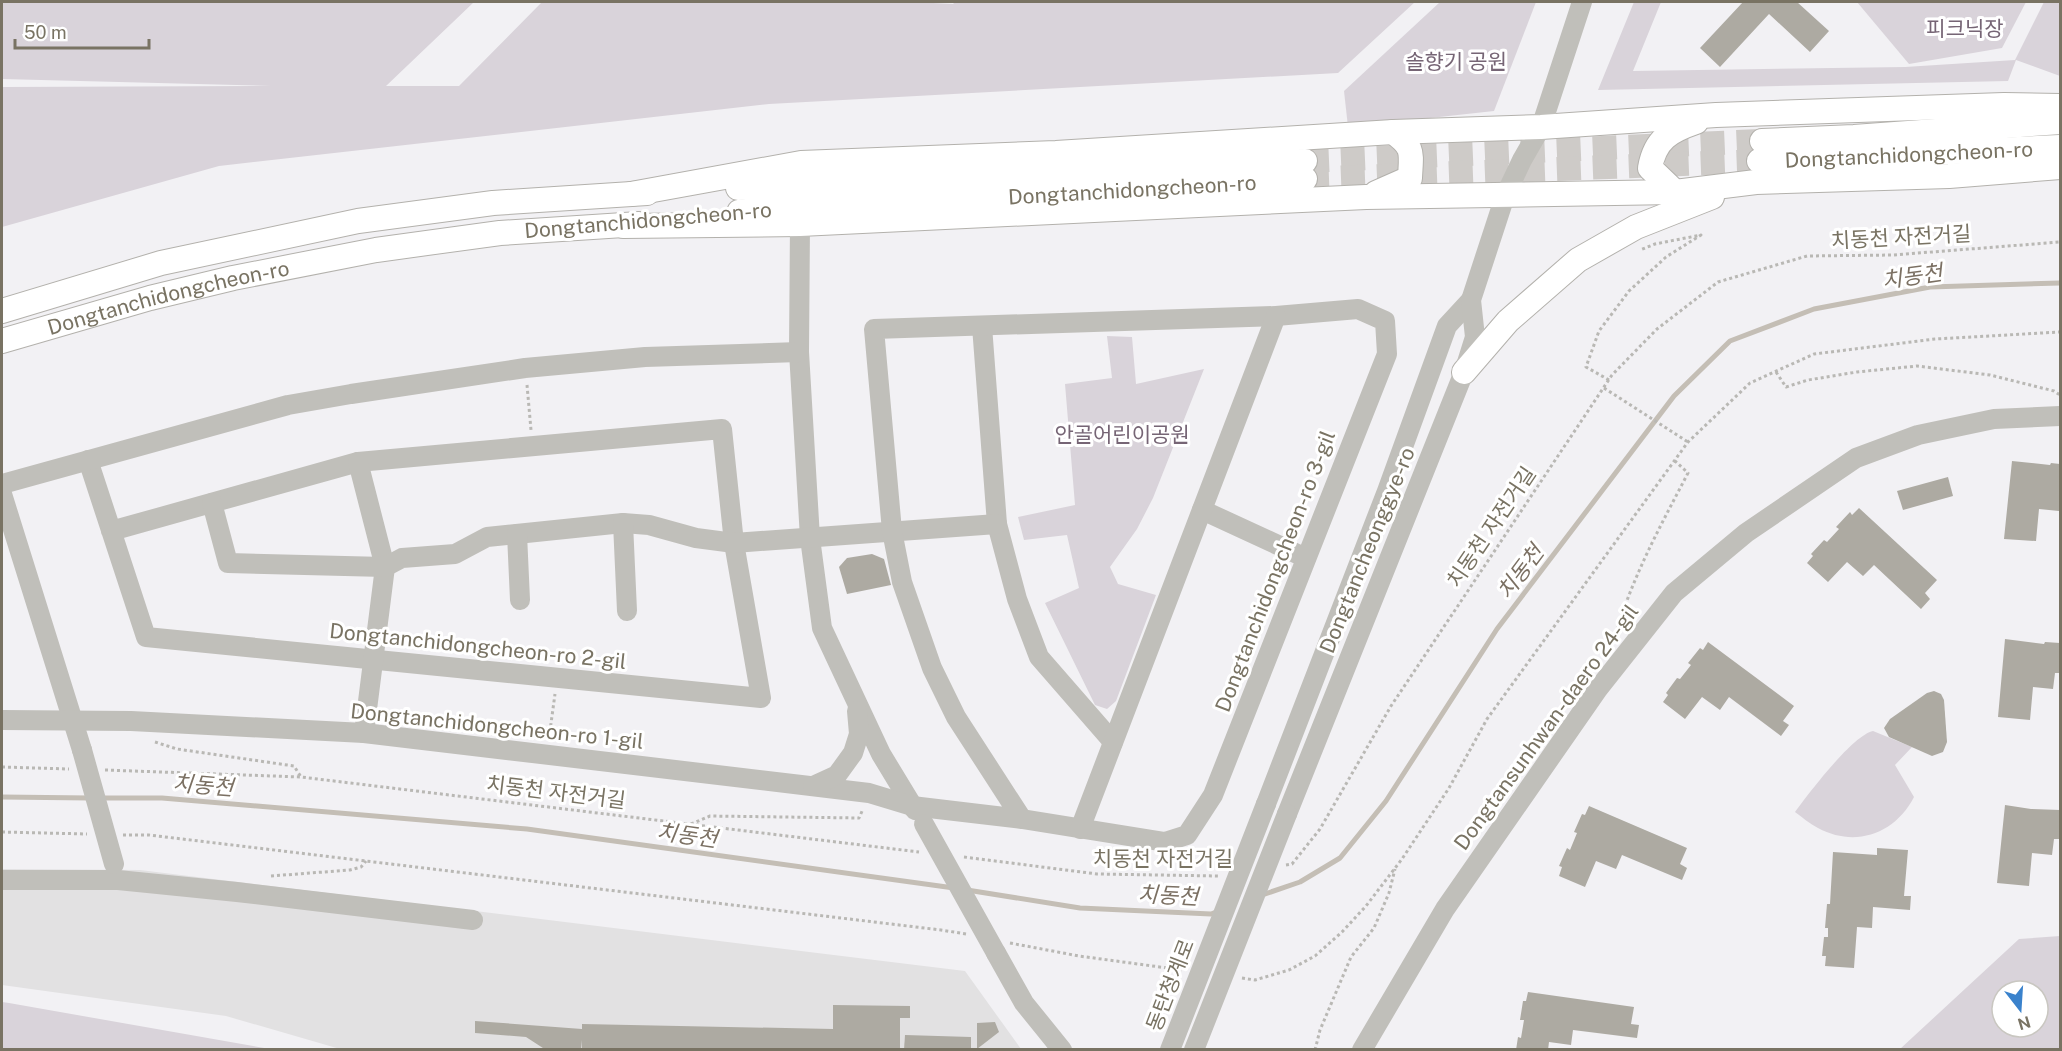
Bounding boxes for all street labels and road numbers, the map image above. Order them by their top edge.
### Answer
street label: Dongtanchidongcheon-ro [1784,136,2034,172]
street label: Dongtanchidongcheon-ro [1007,169,1257,209]
street label: Dongtanchidongcheon-ro [523,197,773,243]
street label: 치동천 자전거길 [1830,221,1972,253]
street label: Dongtanchidongcheon-ro [44,255,291,340]
street label: Dongtanchidongcheon-ro 3-gil [1210,427,1340,715]
street label: Dongtancheonggye-ro [1314,443,1420,657]
street label: 치동천 자전거길 [1441,462,1541,592]
street label: Dongtansunhwan-daero 24-gil [1448,599,1644,855]
street label: Dongtanchidongcheon-ro 2-gil [328,618,628,674]
street label: Dongtanchidongcheon-ro 1-gil [349,698,645,754]
street label: 치동천 자전거길 [485,771,627,813]
street label: 치동천 자전거길 [1093,846,1233,871]
street label: 동탄청계로 [1141,935,1199,1035]

